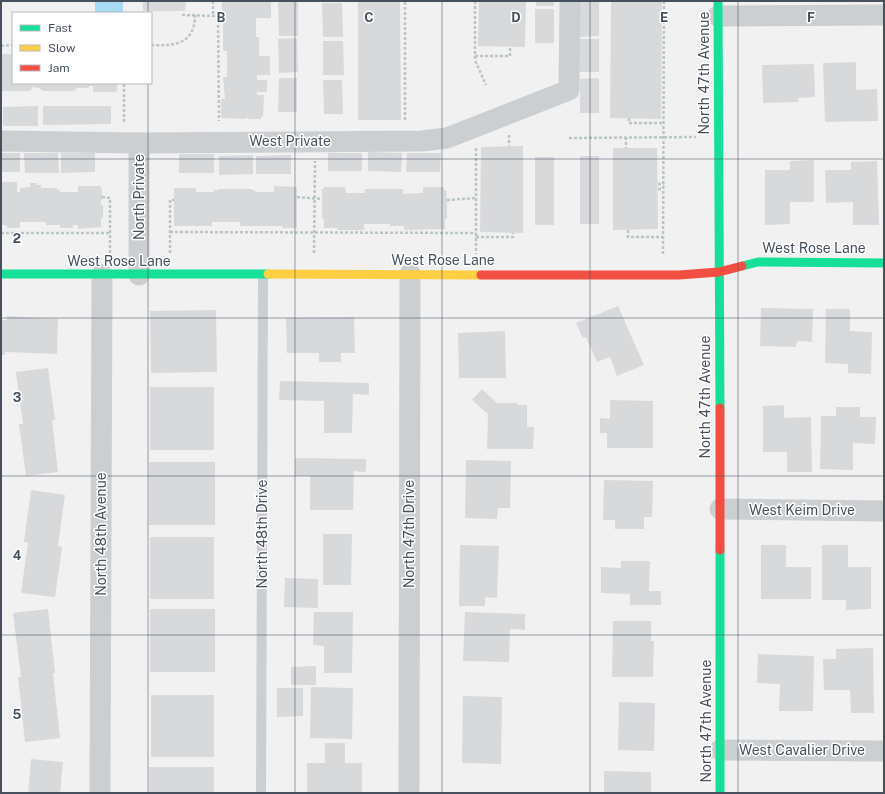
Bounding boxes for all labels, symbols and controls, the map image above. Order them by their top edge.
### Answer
text: B [217,10,226,25]
text: C [364,10,374,25]
text: D [511,10,521,25]
text: E [660,10,668,25]
text: F [807,10,815,25]
legend [12,12,152,84]
street label: North 47th Avenue [696,12,712,134]
text: Fast [48,21,73,35]
text: Slow [48,41,76,55]
text: Jam [48,61,70,75]
street label: West Private [249,133,331,149]
street label: North Private [131,154,147,240]
text: 2 [13,231,21,246]
street label: West Rose Lane [762,240,866,256]
street label: West Rose Lane [391,252,495,268]
street label: West Rose Lane [67,253,171,269]
street label: North 47th Avenue [697,336,713,458]
text: 3 [13,390,22,405]
street label: North 48th Avenue [93,472,109,596]
street label: North 48th Drive [254,480,270,588]
street label: North 47th Drive [401,480,417,588]
street label: West Keim Drive [749,502,855,518]
text: 4 [13,548,22,563]
street label: North 47th Avenue [698,660,714,782]
text: 5 [13,707,22,722]
street label: West Cavalier Drive [739,742,865,758]

